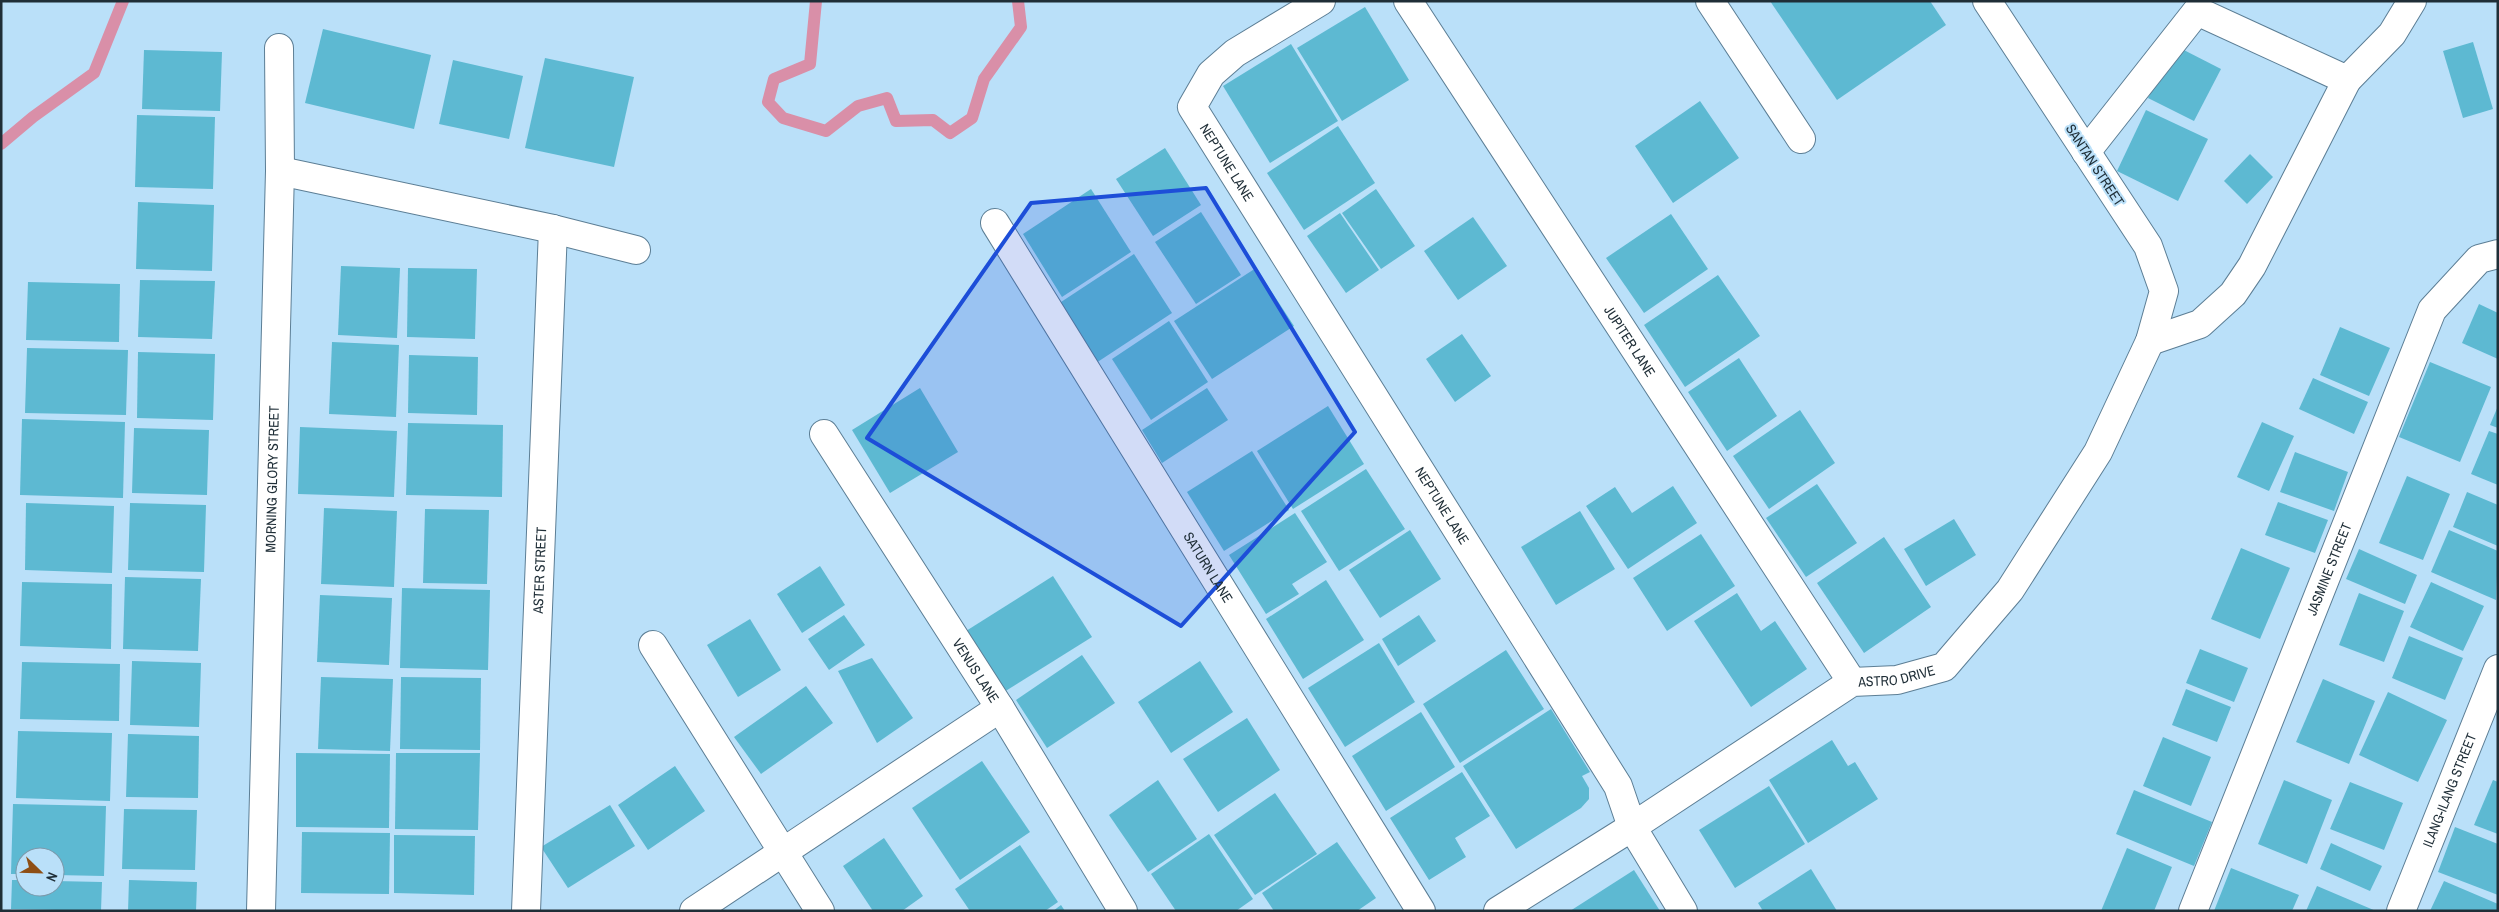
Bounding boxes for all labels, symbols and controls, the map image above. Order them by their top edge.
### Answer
street label: NEPTUNE LANE [1196,120,1258,205]
street label: SANTAN STREET [2062,121,2128,209]
street label: JUPITER LANE [1600,302,1659,380]
street label: MORNING GLORY STREET [261,405,283,553]
street label: NEPTUNE LANE [1411,463,1473,548]
street label: JASMINE STREET [2302,520,2356,618]
street label: ASTER STREET [529,527,550,615]
street label: SATURN LANE [1180,529,1237,606]
street label: VENUS LANE [949,635,1003,706]
street label: ASTRO DRIVE [1857,661,1937,691]
street label: ILANG-ILANG STREET [2418,731,2480,850]
north arrow [15,847,65,897]
text: N [42,870,62,884]

